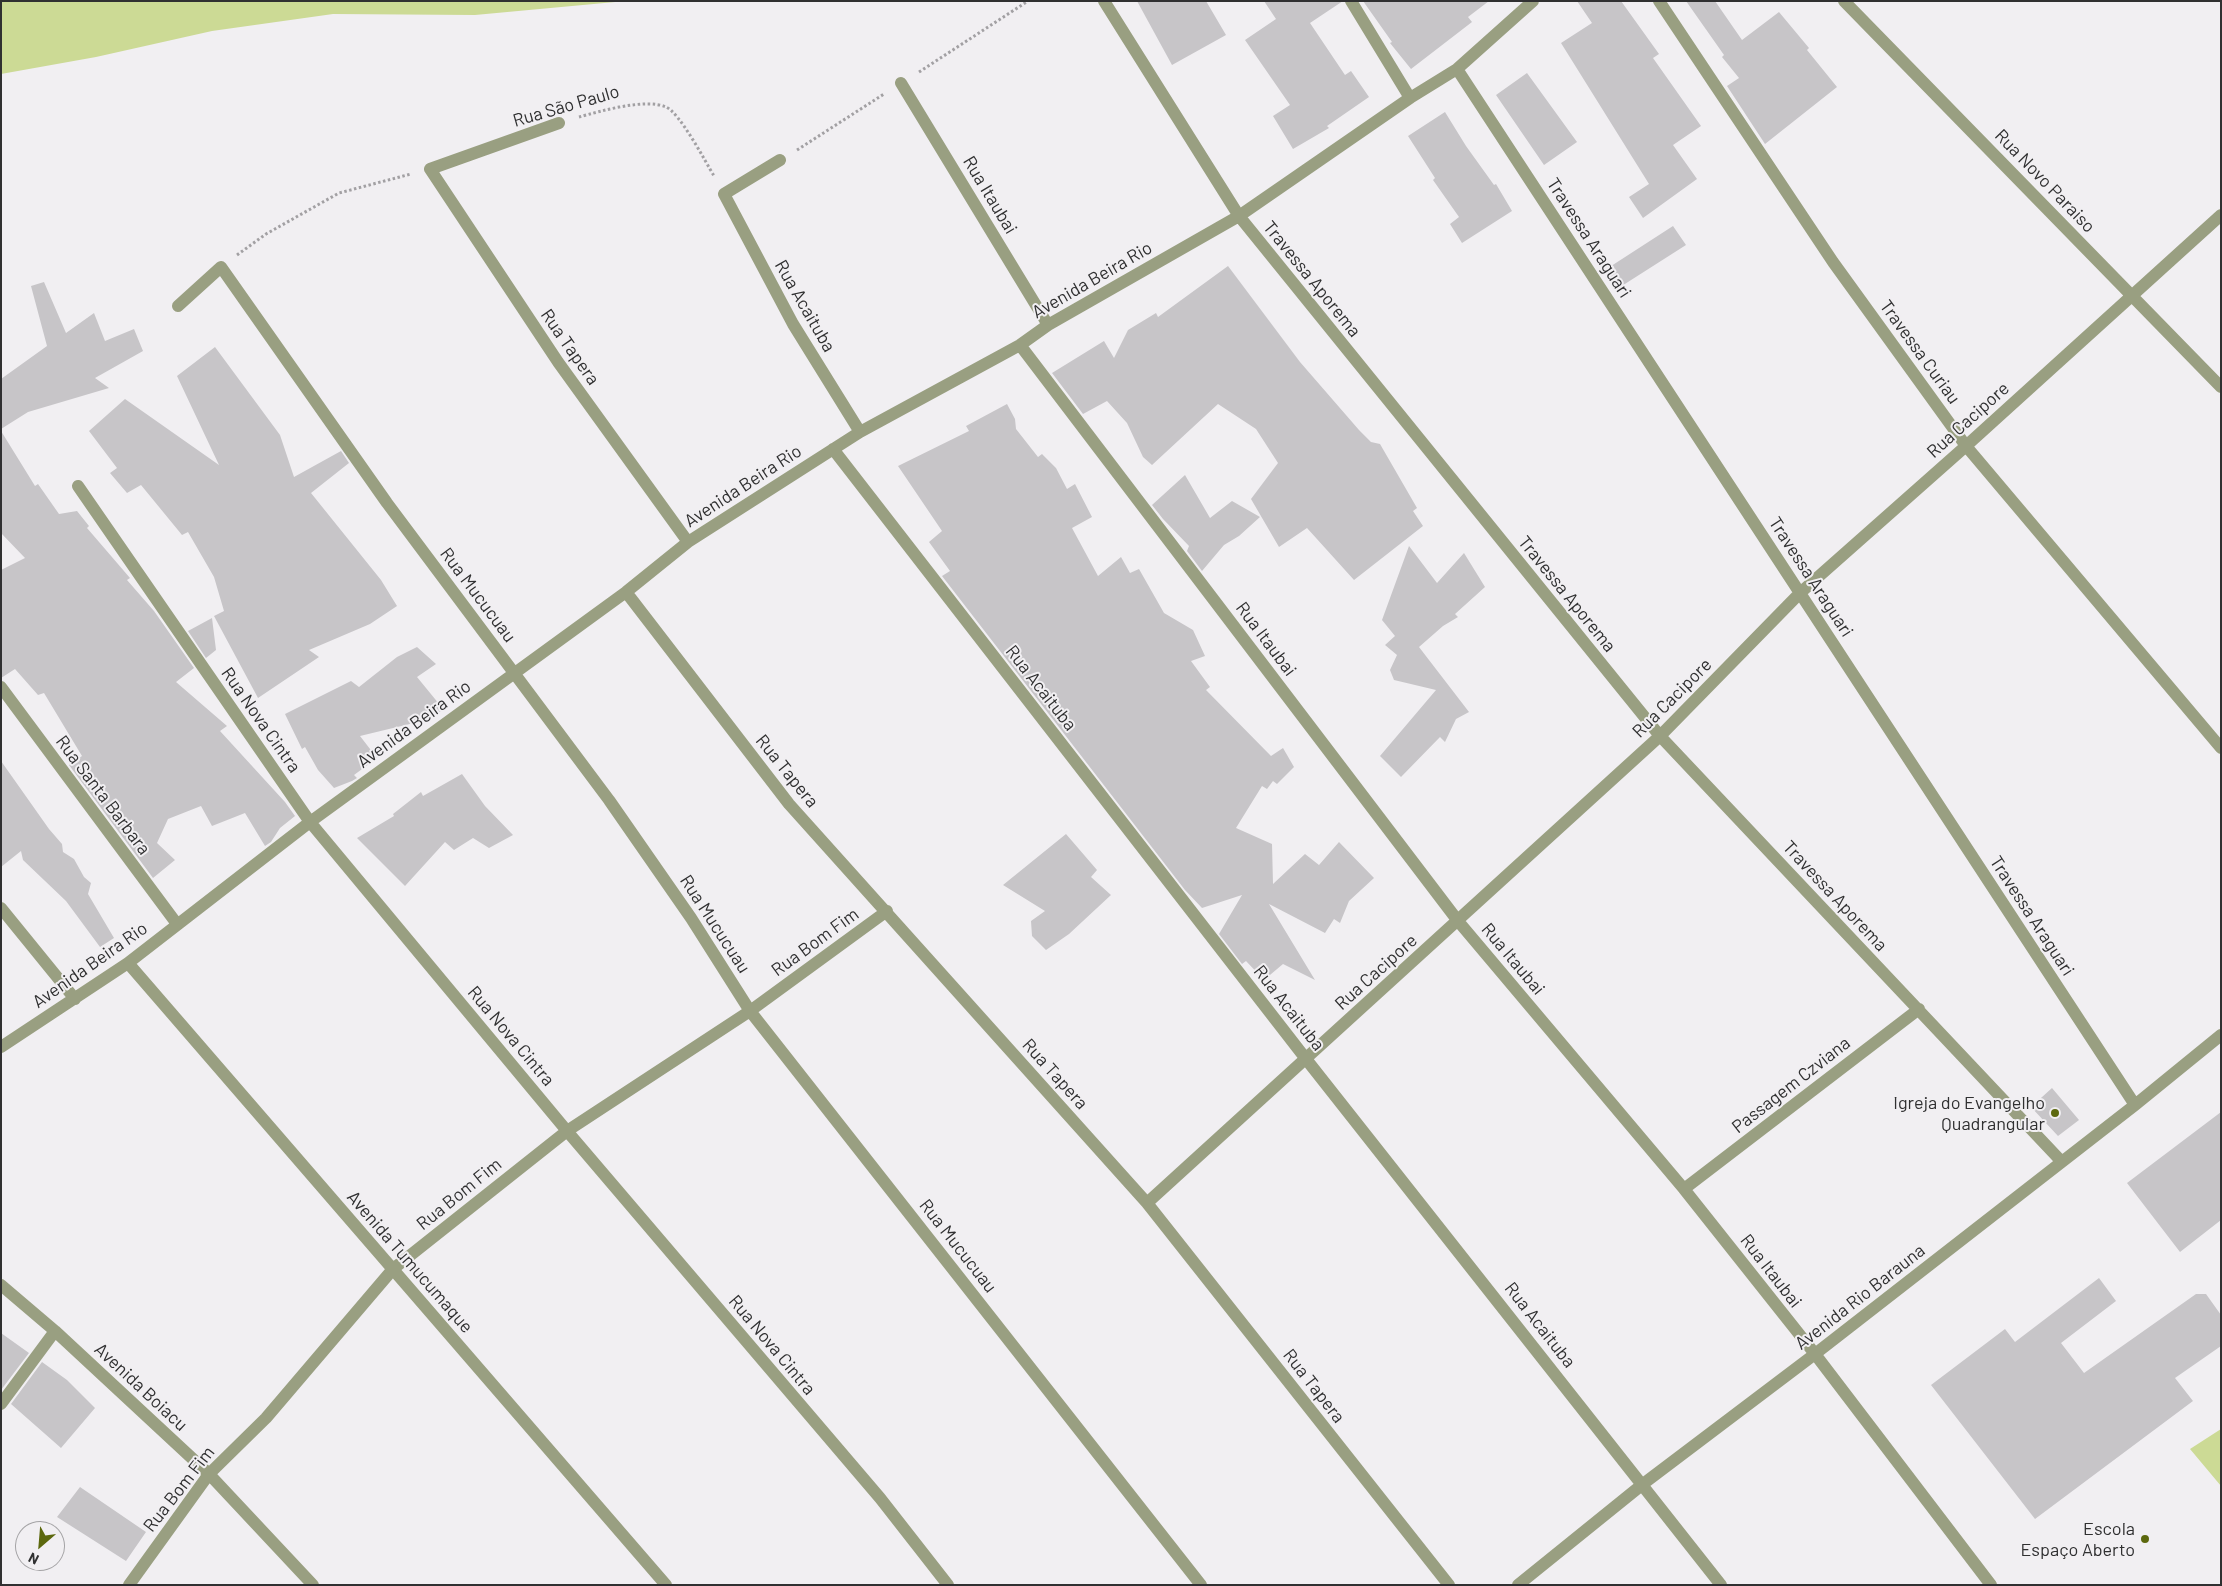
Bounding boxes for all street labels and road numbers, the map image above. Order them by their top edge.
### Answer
street label: Rua São Paulo [510,80,622,132]
street label: Rua Novo Paraiso [1990,125,2100,237]
street label: Rua Itaubai [958,152,1022,238]
street label: Travessa Araguari [1542,174,1636,302]
street label: Travessa Aporema [1259,217,1365,341]
street label: Avenida Beira Rio [1028,237,1156,323]
street label: Rua Acaituba [770,256,840,356]
street label: Travessa Curiau [1875,296,1965,408]
street label: Rua Tapera [536,305,604,389]
street label: Rua Cacipore [1922,377,2014,463]
street label: Avenida Beira Rio [680,440,806,532]
street label: Travessa Araguari [1764,513,1858,641]
street label: Travessa Aporema [1514,532,1620,656]
street label: Rua Mucucuau [435,543,521,647]
street label: Rua Itaubai [1231,598,1301,680]
street label: Rua Acaituba [1001,641,1081,735]
street label: Rua Cacipore [1628,654,1716,742]
street label: Rua Nova Cintra [217,663,305,777]
street label: Avenida Beira Rio [353,675,475,773]
street label: Rua Tapera [751,730,823,812]
street label: Rua Santa Barbara [51,731,155,859]
street label: Travessa Aporema [1778,836,1892,956]
street label: Travessa Araguari [1985,852,2079,980]
street label: Rua Mucucuau [675,871,755,977]
street label: Rua Bom Fim [767,903,863,981]
street label: Avenida Beira Rio [28,917,152,1013]
street label: Rua Itaubai [1477,919,1549,999]
street label: Rua Cacipore [1330,929,1422,1015]
street label: Rua Acaituba [1249,961,1329,1055]
street label: Rua Nova Cintra [463,982,559,1090]
street label: Passagem Czviana [1728,1032,1854,1138]
street label: Rua Tapera [1018,1034,1092,1114]
street label: Rua Bom Fim [412,1153,506,1235]
street label: Avenida Tumucumaque [342,1187,478,1337]
street label: Rua Mucucuau [915,1195,1001,1297]
street label: Rua Itaubai [1736,1230,1806,1312]
street label: Avenida Rio Barauna [1791,1240,1929,1354]
street label: Rua Acaituba [1500,1278,1580,1372]
street label: Rua Nova Cintra [724,1291,820,1399]
street label: Avenida Boiacu [90,1338,192,1436]
street label: Rua Tapera [1278,1345,1350,1427]
street label: Rua Bom Fim [139,1442,219,1536]

